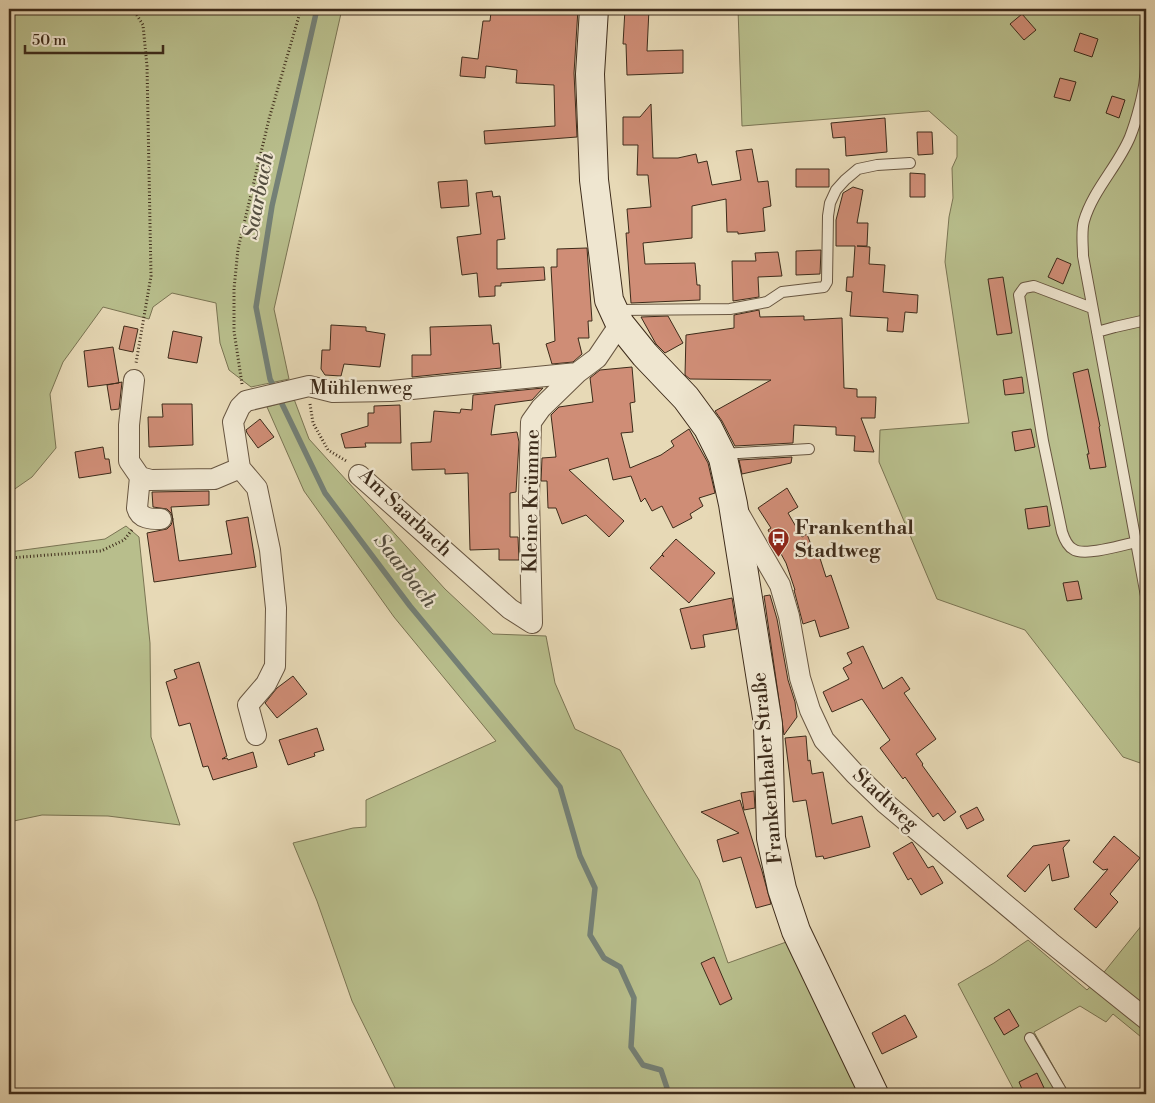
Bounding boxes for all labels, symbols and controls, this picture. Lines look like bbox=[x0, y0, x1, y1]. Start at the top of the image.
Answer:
scale bar bbox=[25, 22, 162, 54]
text: 50 m bbox=[32, 31, 66, 50]
water label: Saarbach bbox=[238, 150, 280, 241]
street label: Mühlenweg bbox=[309, 376, 413, 401]
street label: Kleine Krümme bbox=[518, 429, 546, 573]
street label: Am Saarbach bbox=[352, 463, 457, 563]
place label: Frankenthal Stadtweg bbox=[795, 516, 914, 564]
bus stop icon: Frankenthal Stadtweg bbox=[767, 527, 791, 558]
water label: Saarbach bbox=[368, 528, 442, 614]
street label: Frankenthaler Straße bbox=[747, 671, 789, 865]
street label: Stadtweg bbox=[847, 763, 924, 837]

